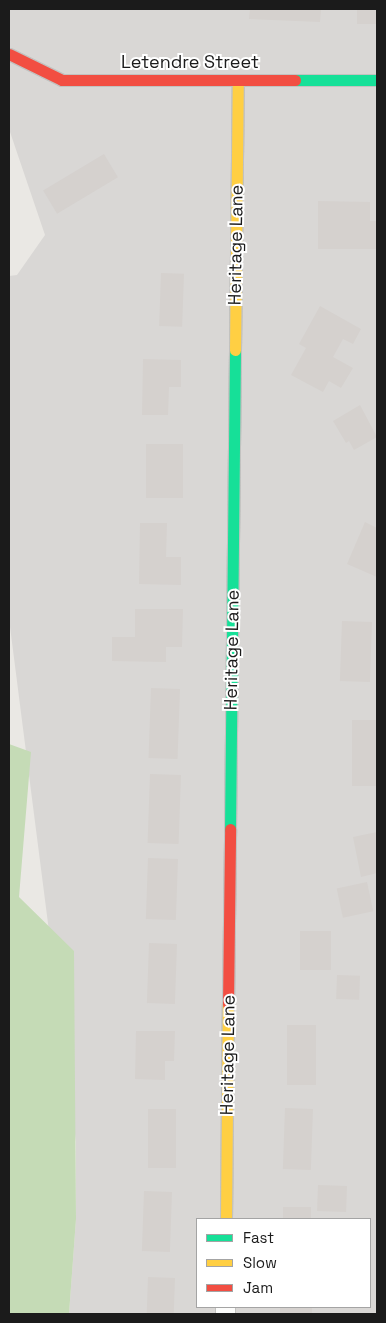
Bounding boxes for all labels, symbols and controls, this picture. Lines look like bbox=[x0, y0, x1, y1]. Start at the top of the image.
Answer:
street label: Letendre Street bbox=[121, 51, 259, 73]
street label: Heritage Lane bbox=[224, 184, 248, 306]
street label: Heritage Lane bbox=[220, 589, 244, 711]
street label: Heritage Lane bbox=[216, 994, 240, 1116]
legend bbox=[196, 1218, 371, 1308]
text: Fast bbox=[243, 1228, 274, 1247]
text: Slow bbox=[243, 1253, 277, 1272]
text: Jam bbox=[243, 1278, 273, 1297]

